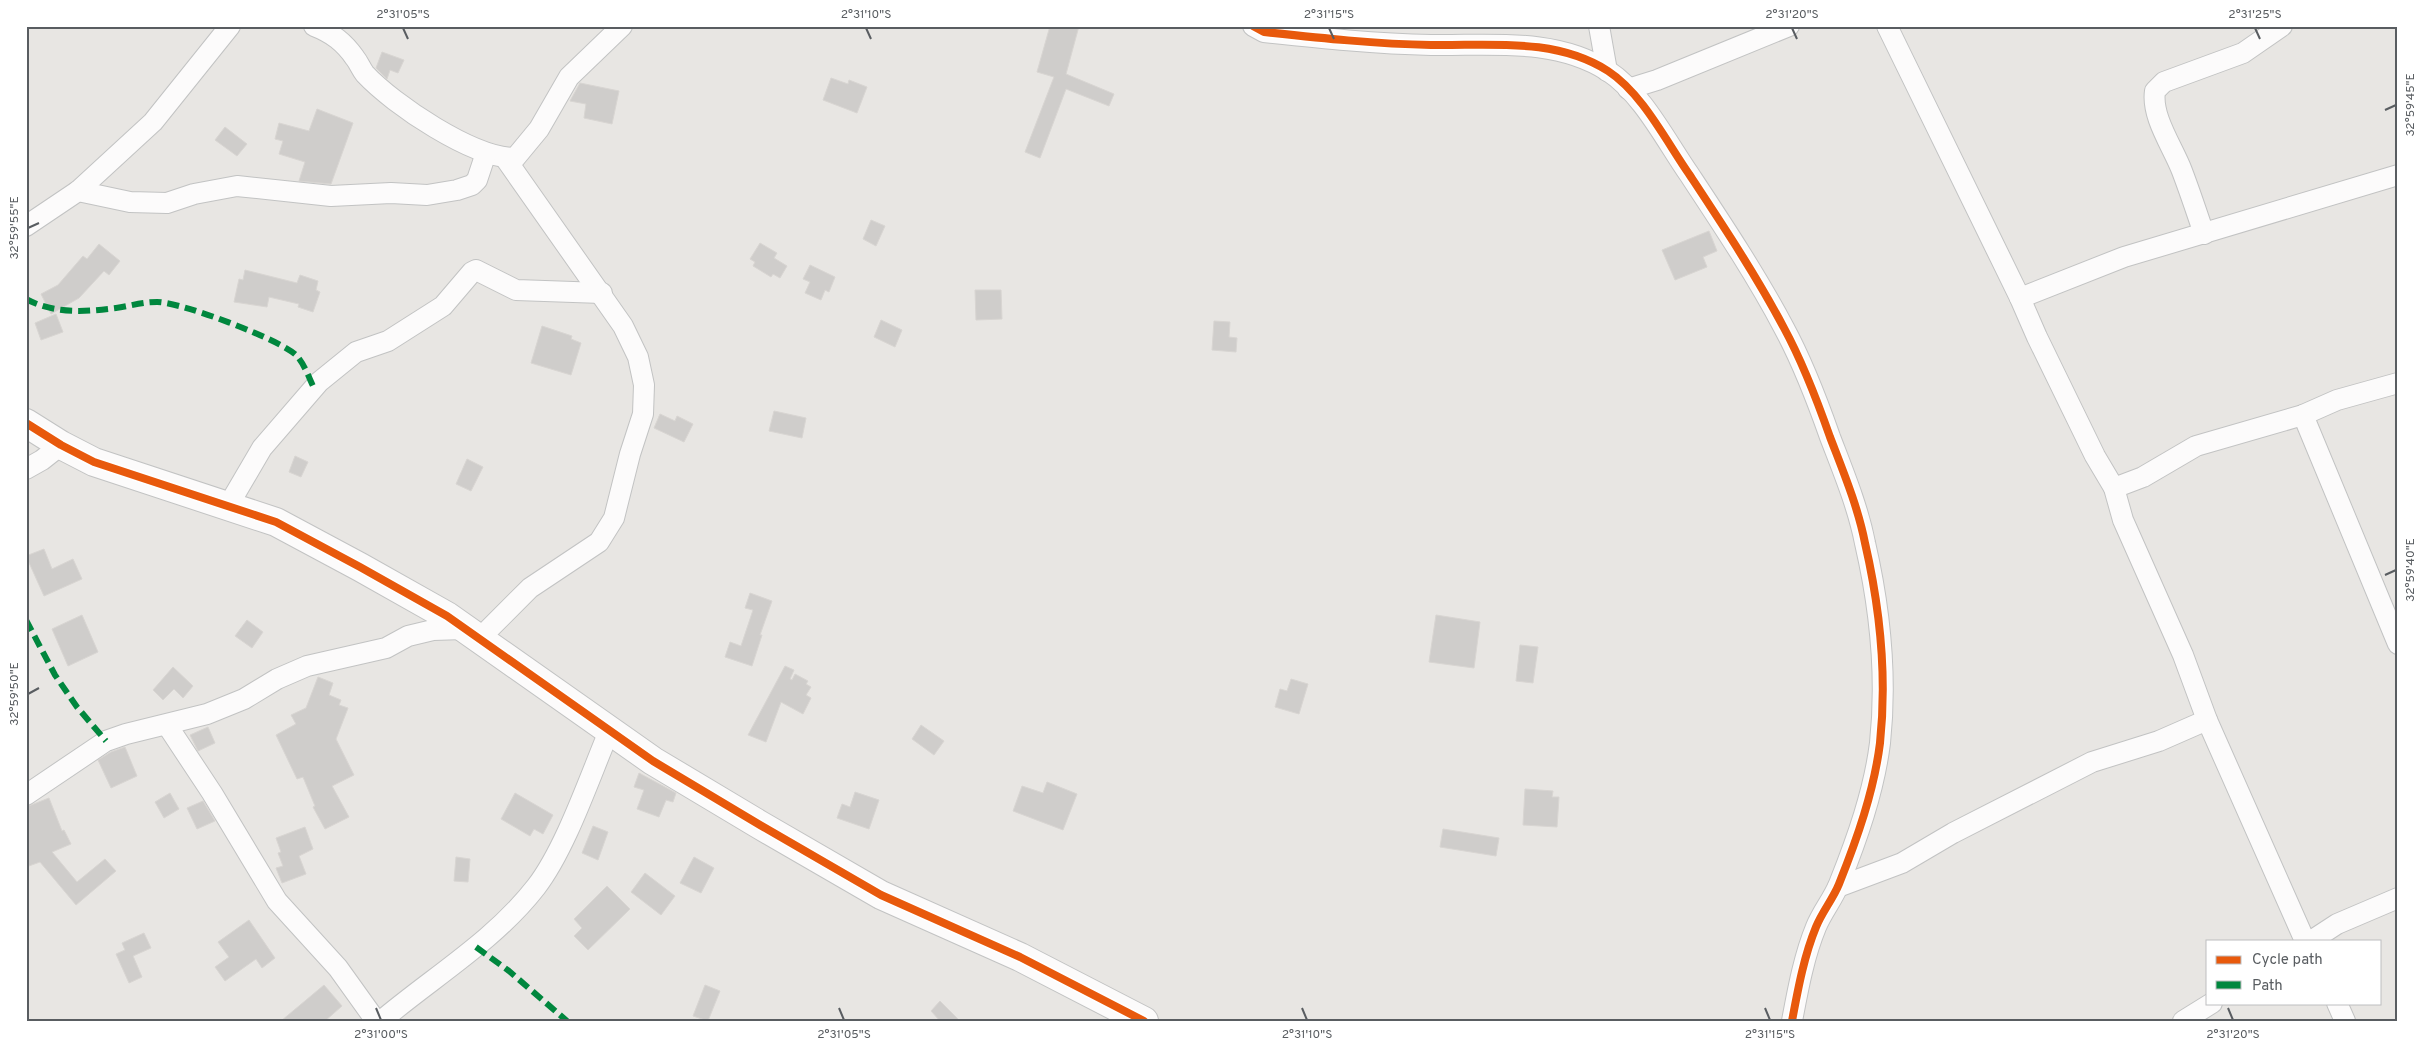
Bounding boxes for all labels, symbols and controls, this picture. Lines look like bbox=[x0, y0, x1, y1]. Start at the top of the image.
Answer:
text: 2°31'05"S bbox=[376, 7, 430, 23]
text: 2°31'10"S bbox=[841, 7, 891, 23]
text: 2°31'15"S bbox=[1304, 7, 1354, 23]
text: 2°31'20"S bbox=[1765, 7, 1819, 23]
text: 2°31'25"S bbox=[2228, 7, 2282, 23]
text: 32°59'45"E bbox=[2403, 73, 2419, 137]
text: 32°59'55"E bbox=[7, 196, 23, 260]
text: 32°59'40"E bbox=[2403, 538, 2419, 602]
text: 32°59'50"E bbox=[7, 662, 23, 726]
legend bbox=[2206, 940, 2382, 1004]
text: Cycle path bbox=[2252, 951, 2323, 970]
text: Path bbox=[2252, 977, 2283, 996]
text: 2°31'00"S bbox=[354, 1027, 408, 1043]
text: 2°31'05"S bbox=[817, 1027, 871, 1043]
text: 2°31'10"S bbox=[1282, 1027, 1332, 1043]
text: 2°31'15"S bbox=[1745, 1027, 1795, 1043]
text: 2°31'20"S bbox=[2206, 1027, 2260, 1043]

